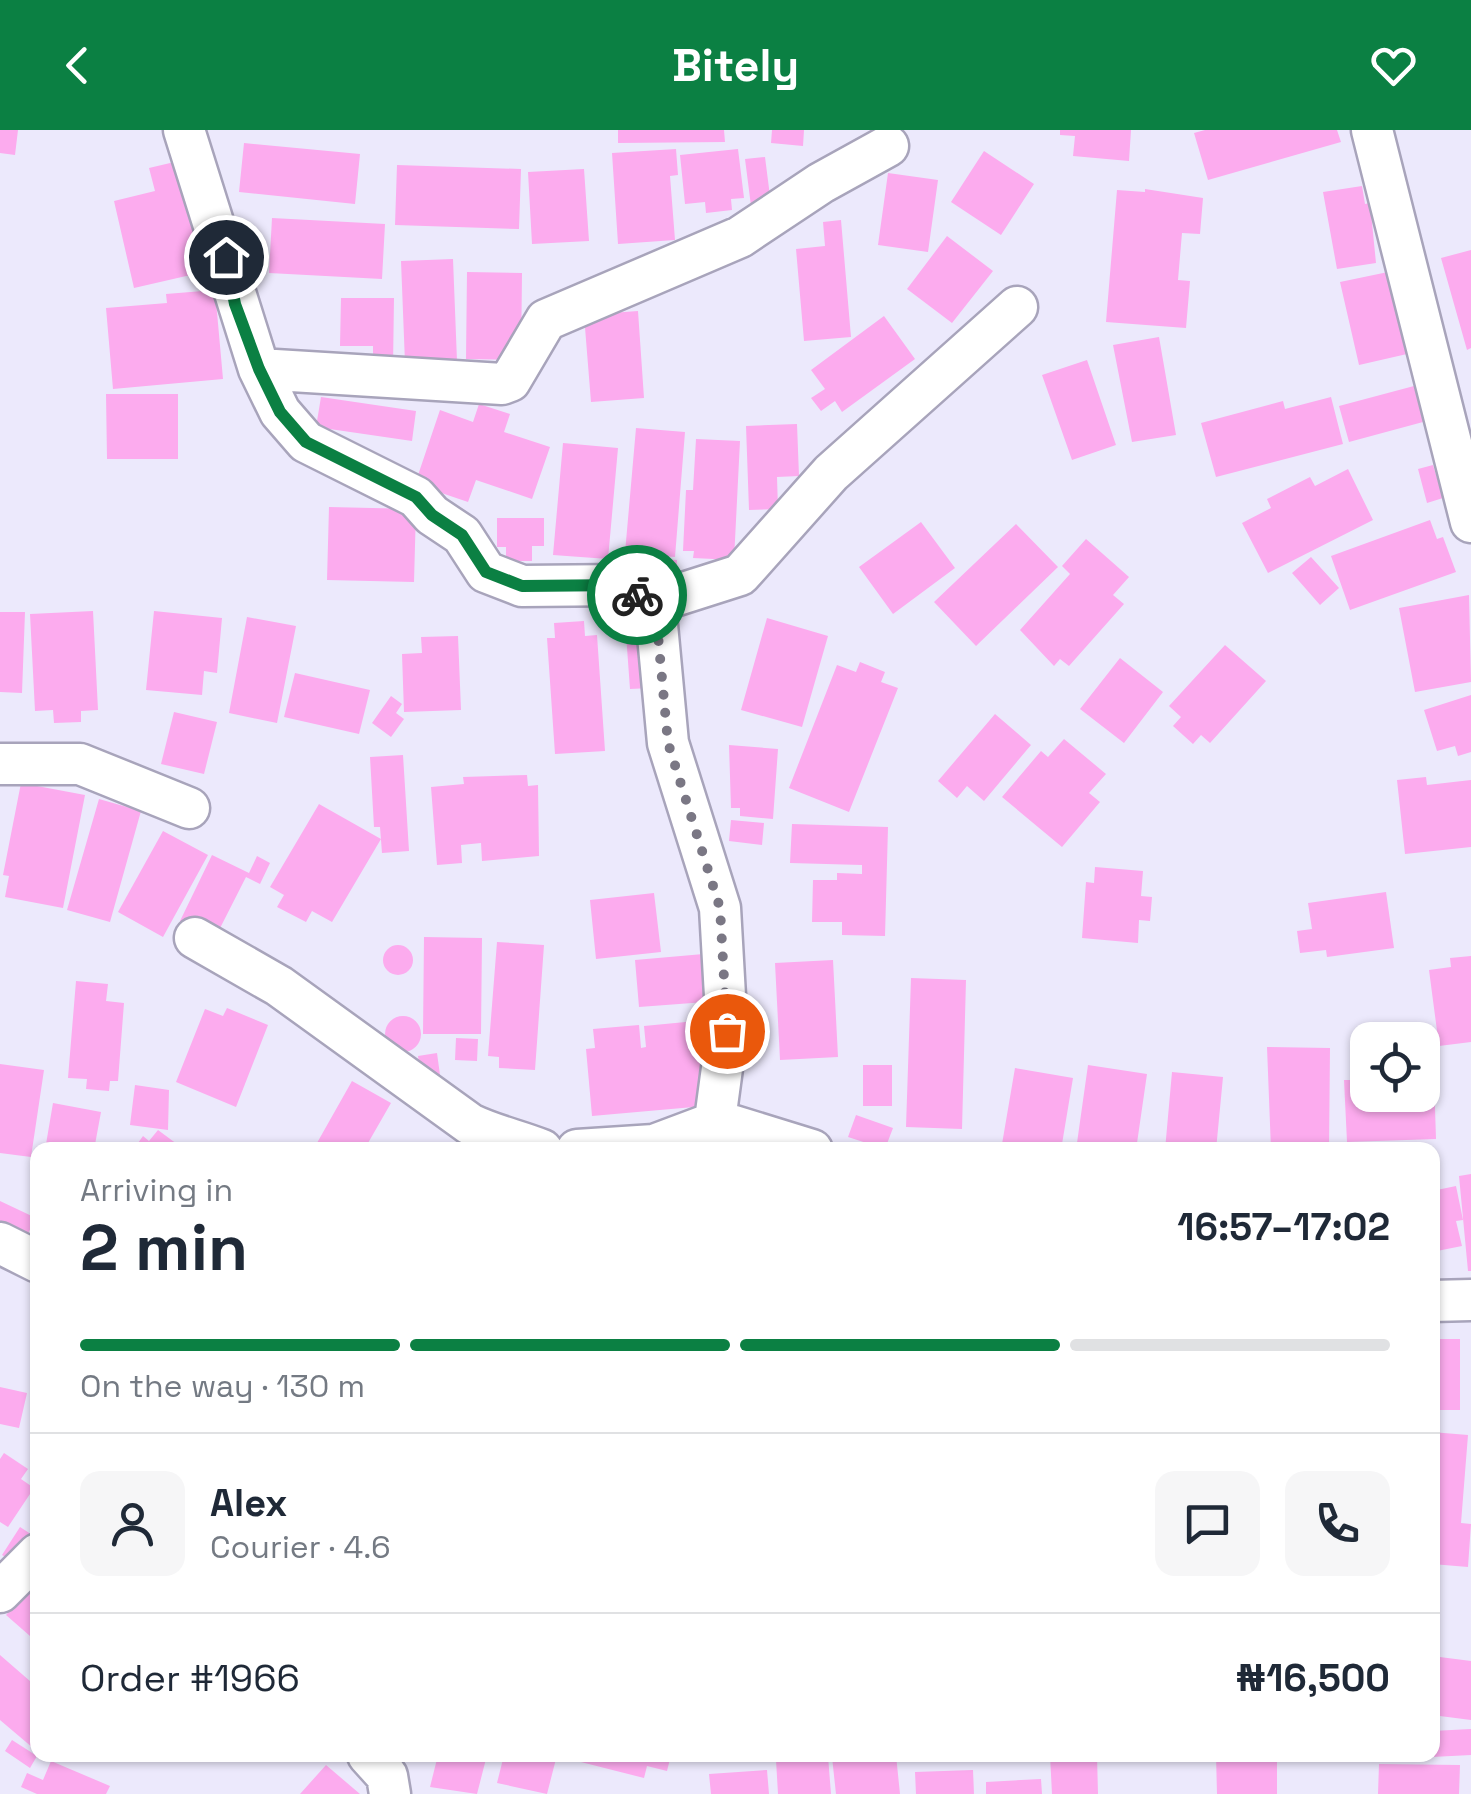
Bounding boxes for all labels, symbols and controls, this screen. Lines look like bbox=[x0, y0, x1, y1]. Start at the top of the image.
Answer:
text: Bitely bbox=[672, 37, 799, 94]
icon: back bbox=[50, 38, 105, 93]
icon: heart bbox=[1366, 38, 1421, 93]
pin bbox=[184, 215, 269, 300]
icon: home bbox=[199, 230, 254, 285]
courier bbox=[587, 545, 687, 645]
icon: bike bbox=[610, 568, 665, 623]
pin bbox=[685, 989, 770, 1074]
icon: bag bbox=[700, 1004, 755, 1059]
map controls bbox=[1350, 1022, 1440, 1112]
button: locate bbox=[1350, 1022, 1440, 1112]
text: Arriving in bbox=[80, 1170, 233, 1210]
text: 16:57–17:02 bbox=[1177, 1203, 1390, 1251]
text: 2 min bbox=[80, 1206, 248, 1289]
text: On the way · 130 m bbox=[80, 1366, 365, 1406]
button: person bbox=[80, 1471, 185, 1576]
button: chat bbox=[1155, 1471, 1260, 1576]
button: phone bbox=[1285, 1471, 1390, 1576]
text: Alex bbox=[210, 1479, 287, 1527]
text: Courier · 4.6 bbox=[210, 1527, 391, 1567]
text: Order #1966 bbox=[80, 1654, 300, 1702]
text: ₦16,500 bbox=[1236, 1654, 1390, 1702]

